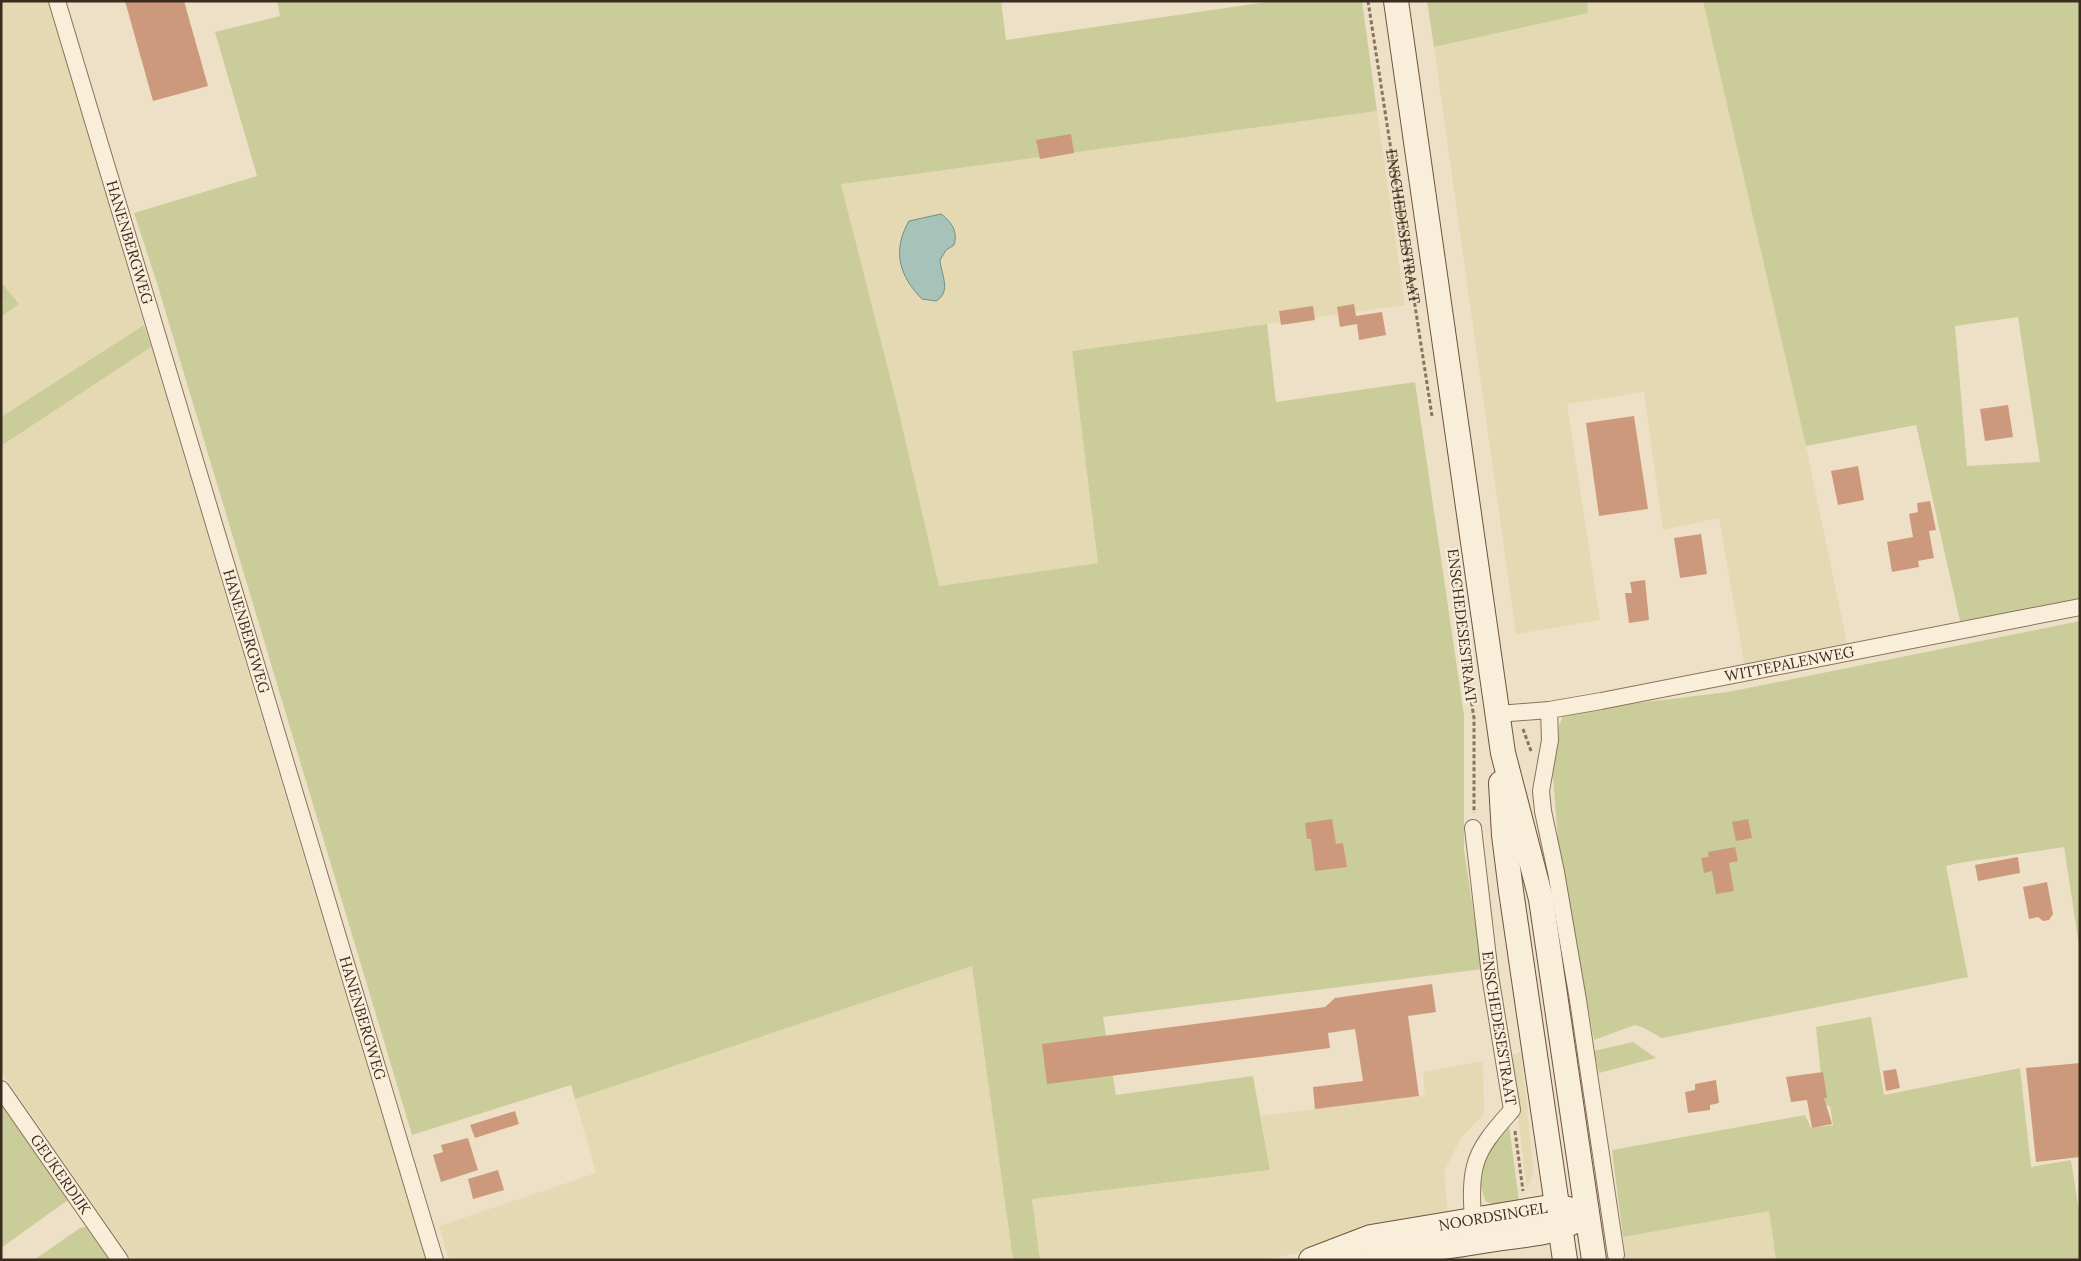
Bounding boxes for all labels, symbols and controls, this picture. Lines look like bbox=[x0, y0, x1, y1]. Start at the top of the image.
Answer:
street label: ENSCHEDESESTRAAT bbox=[1382, 148, 1425, 305]
street label: HANENBERGWEG bbox=[102, 178, 158, 307]
street label: ENSCHEDESESTRAAT bbox=[1444, 547, 1481, 705]
street label: HANENBERGWEG bbox=[219, 567, 274, 696]
street label: WITTEPALENWEG bbox=[1723, 641, 1856, 686]
street label: ENSCHEDESESTRAAT bbox=[1478, 950, 1521, 1107]
street label: HANENBERGWEG bbox=[335, 954, 391, 1083]
street label: GEUKERDIJK bbox=[26, 1130, 96, 1218]
street label: NOORDSINGEL bbox=[1437, 1198, 1549, 1235]

